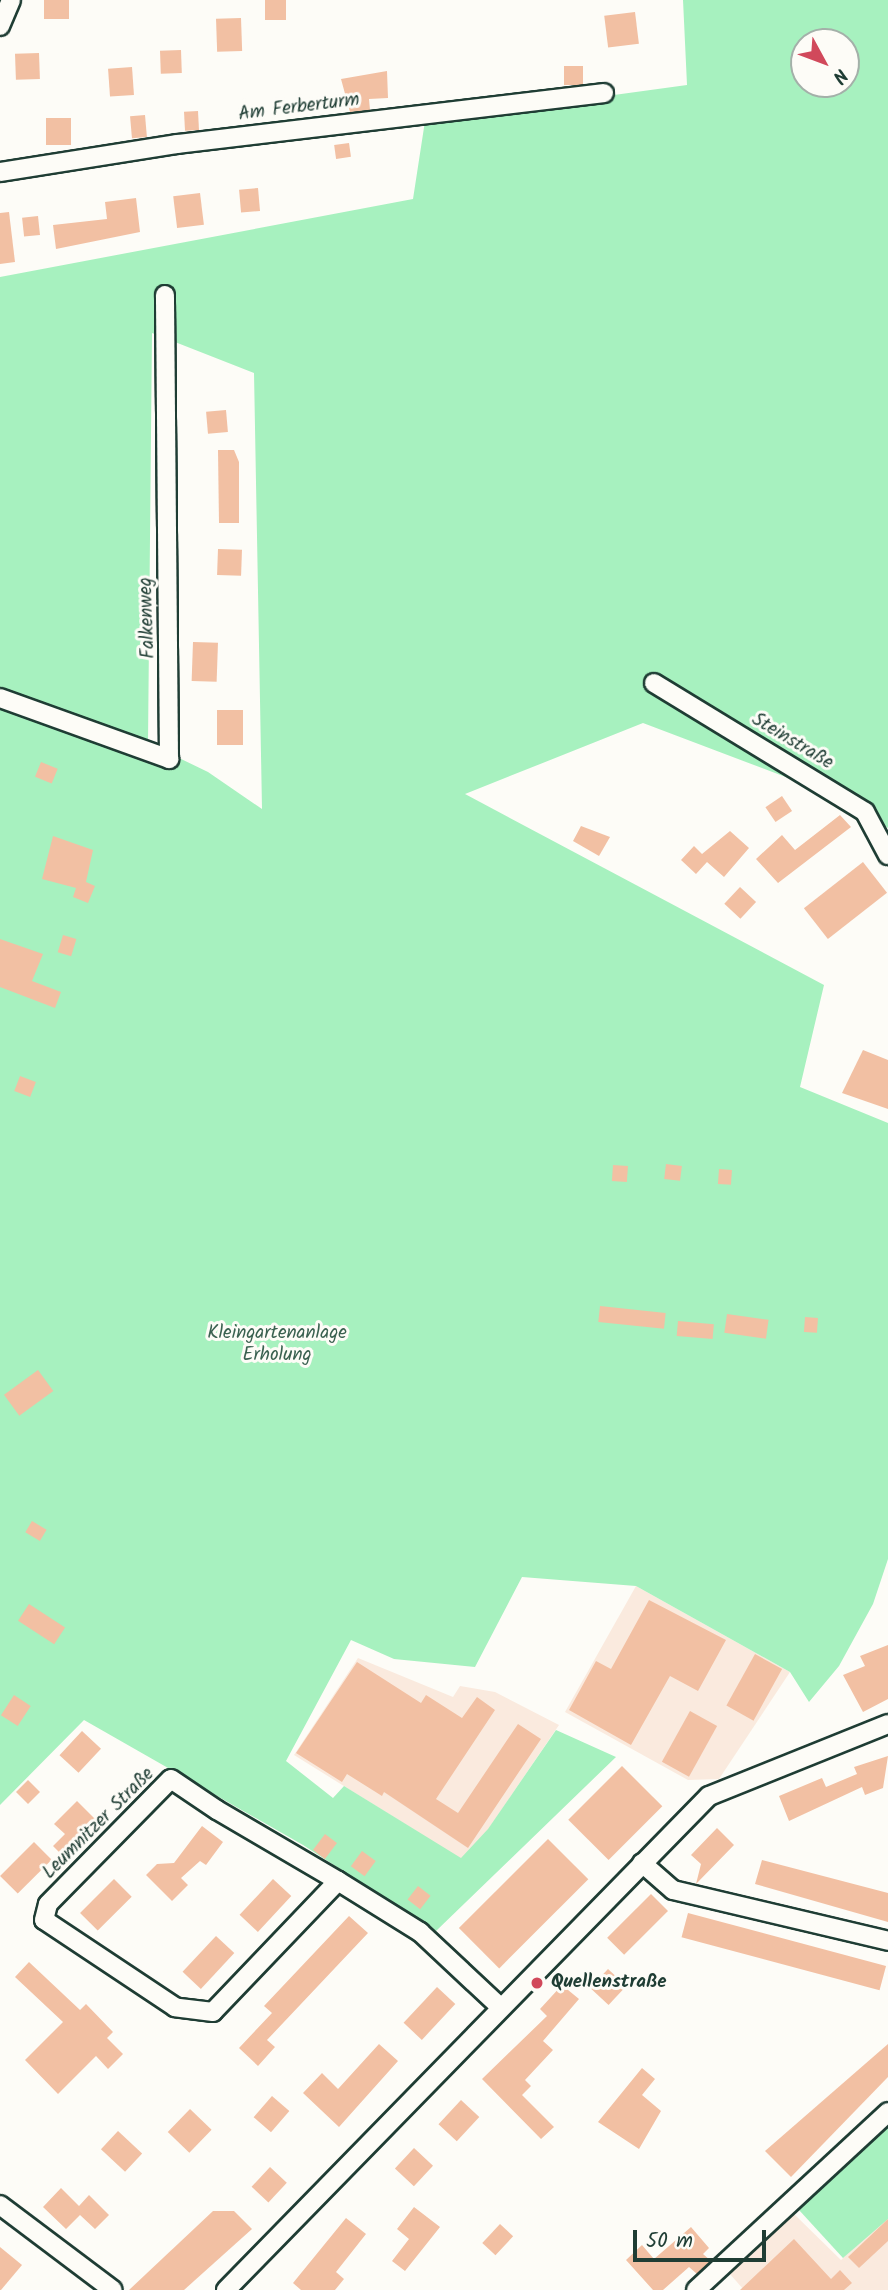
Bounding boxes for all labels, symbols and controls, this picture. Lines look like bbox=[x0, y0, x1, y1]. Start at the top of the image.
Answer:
north arrow bbox=[790, 28, 860, 98]
text: N bbox=[824, 61, 855, 90]
street label: Am Ferberturm bbox=[237, 89, 361, 127]
street label: Falkenweg bbox=[135, 577, 161, 659]
street label: Steinstraße bbox=[747, 709, 837, 775]
park label: Kleingartenanlage Erholung bbox=[207, 1323, 347, 1367]
street label: Leumnitzer Straße bbox=[39, 1764, 159, 1884]
place label: Quellenstraße bbox=[551, 1972, 667, 1994]
marker: Quellenstraße bbox=[529, 1975, 545, 1991]
scale bar bbox=[636, 2216, 769, 2260]
text: 50 m bbox=[646, 2225, 693, 2258]

